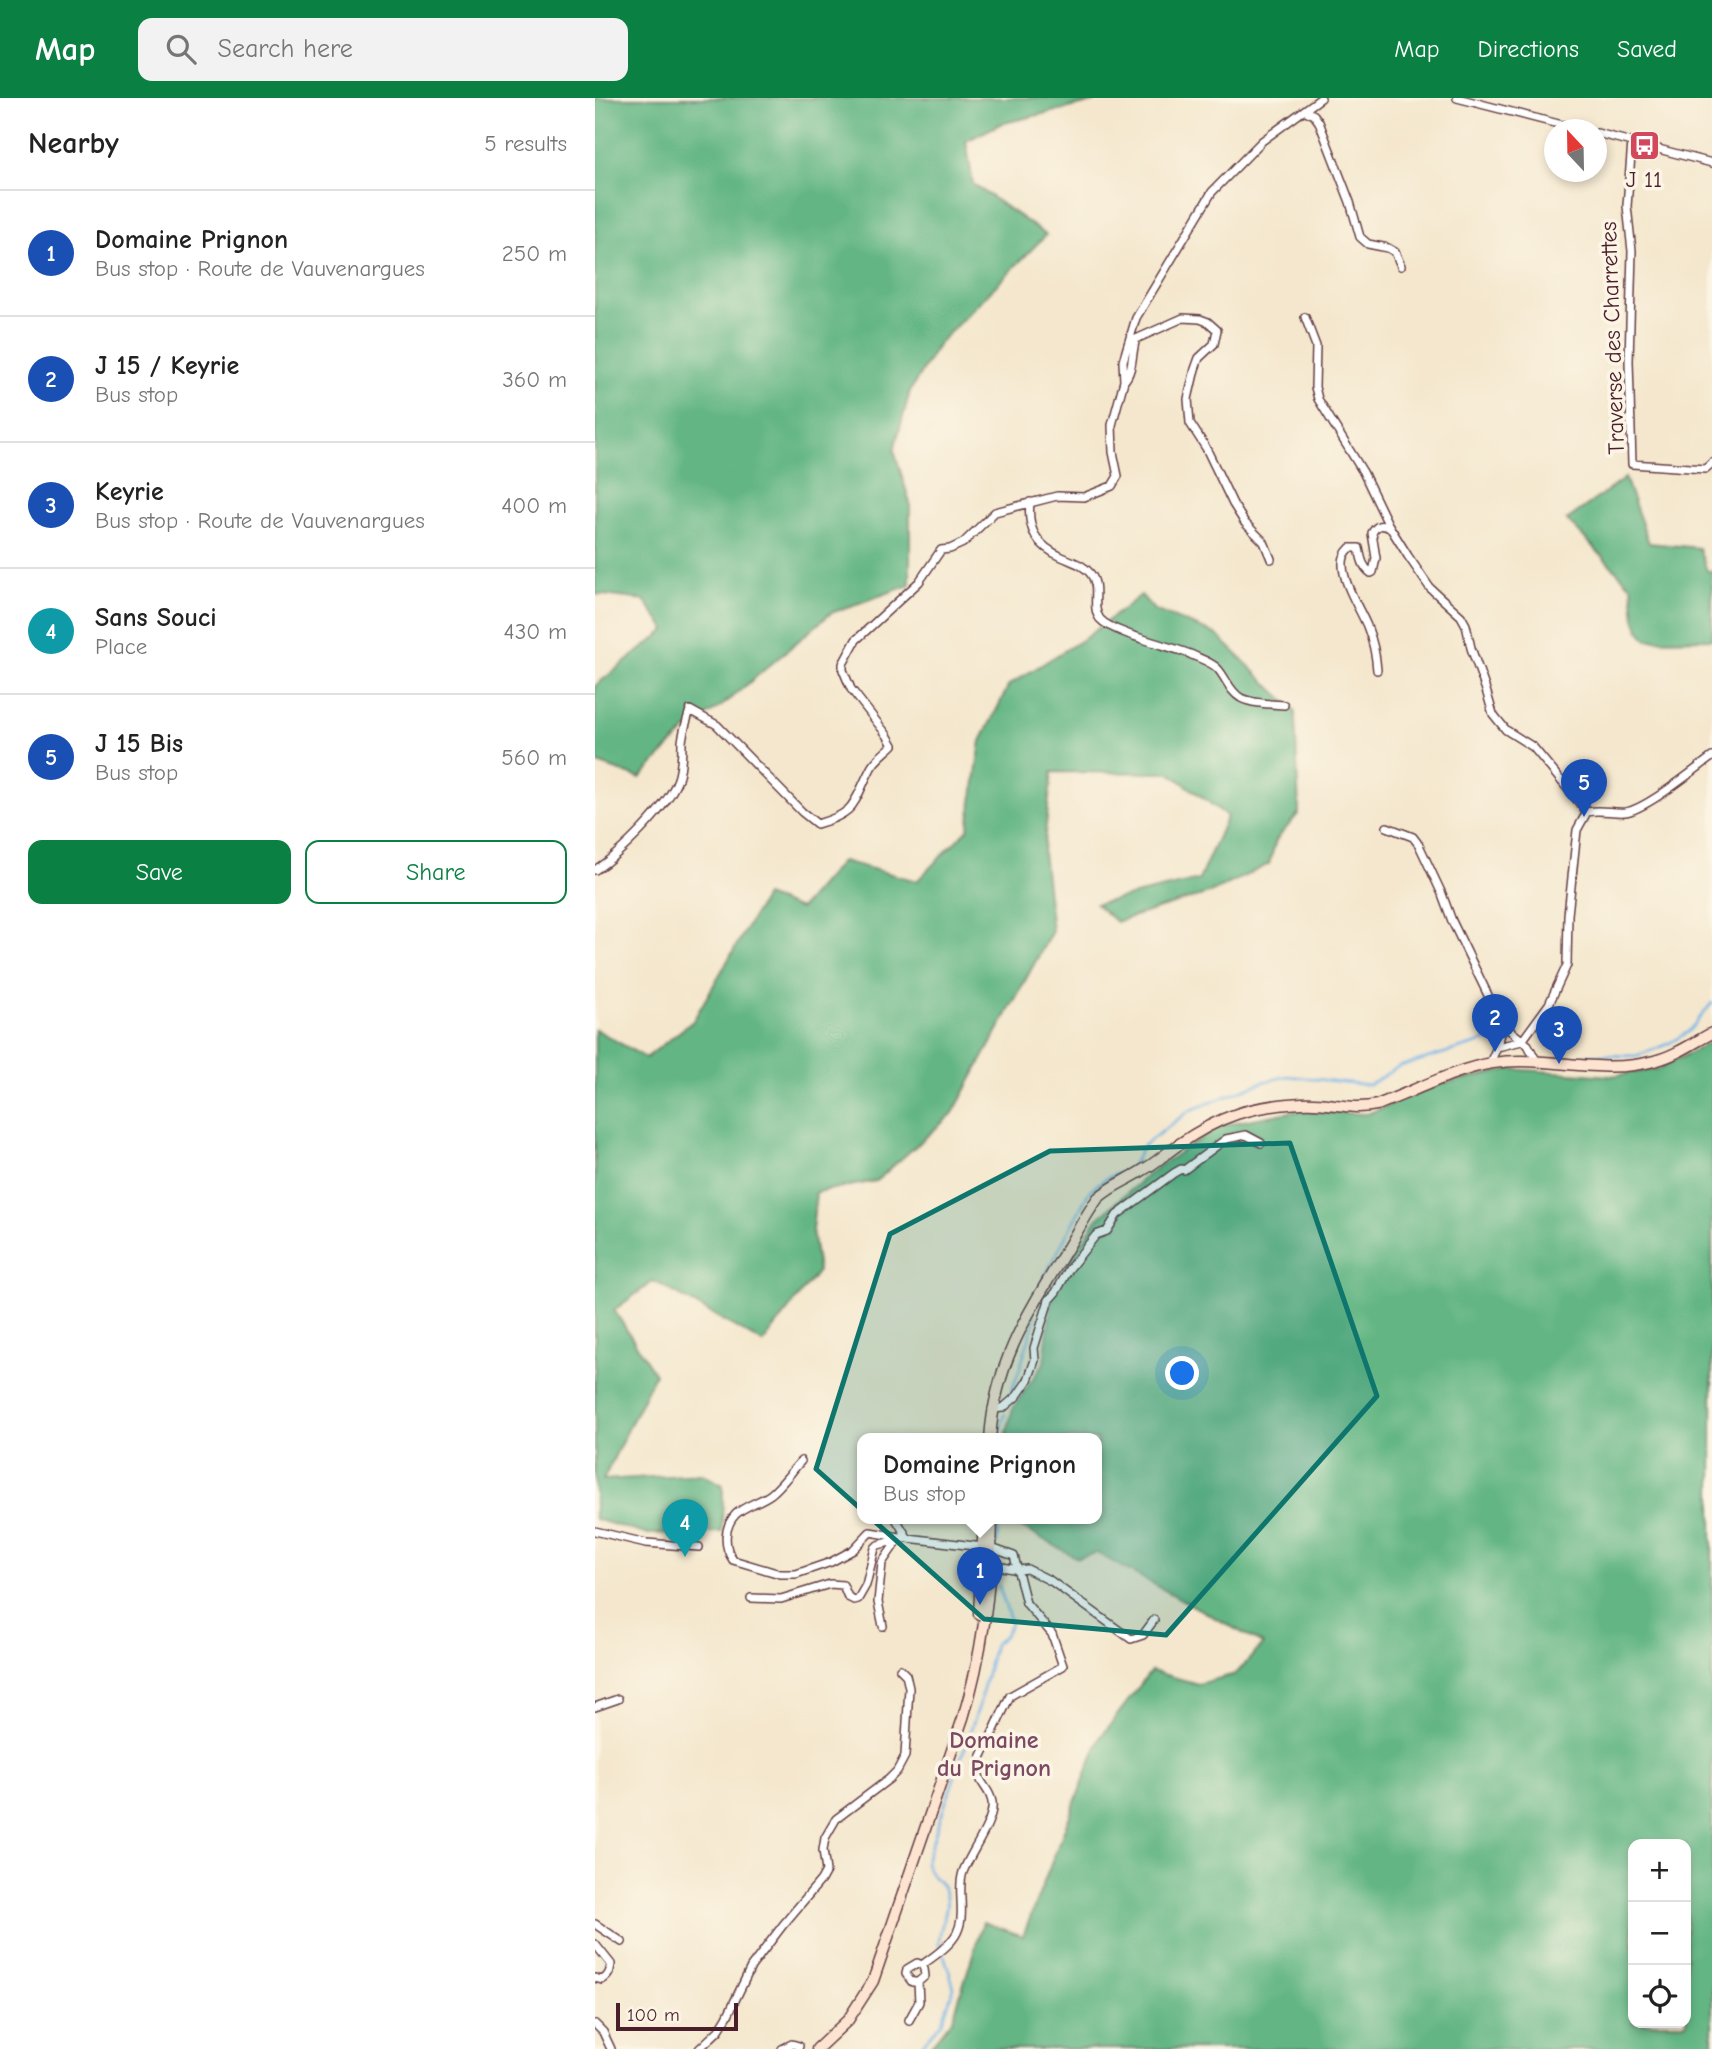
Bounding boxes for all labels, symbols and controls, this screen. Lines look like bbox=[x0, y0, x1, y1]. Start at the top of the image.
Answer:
search box bbox=[138, 18, 628, 81]
text: Map bbox=[35, 30, 96, 68]
icon: search bbox=[162, 30, 200, 68]
text: Search here bbox=[218, 34, 353, 64]
text: Map bbox=[1394, 35, 1440, 63]
text: Directions bbox=[1478, 35, 1579, 63]
text: Saved bbox=[1617, 35, 1677, 63]
north arrow bbox=[1544, 119, 1607, 182]
text: Nearby bbox=[28, 126, 119, 161]
bus stop icon: J 11 bbox=[1627, 128, 1661, 162]
text: 5 results bbox=[484, 130, 567, 157]
place label: J 11 bbox=[1626, 166, 1662, 193]
street label: Traverse des Charrettes bbox=[1595, 221, 1630, 455]
text: Domaine Prignon bbox=[95, 225, 288, 255]
text: 1 bbox=[46, 240, 56, 267]
text: 250 m bbox=[502, 240, 567, 267]
text: Bus stop · Route de Vauvenargues bbox=[95, 255, 425, 282]
text: J 15 / Keyrie bbox=[95, 351, 239, 381]
text: 2 bbox=[45, 366, 57, 393]
text: 360 m bbox=[502, 366, 567, 393]
text: Bus stop bbox=[95, 381, 178, 408]
text: Keyrie bbox=[95, 477, 164, 507]
text: 3 bbox=[45, 492, 57, 519]
text: 400 m bbox=[501, 492, 567, 519]
text: Bus stop · Route de Vauvenargues bbox=[95, 507, 425, 534]
text: Sans Souci bbox=[95, 603, 216, 633]
text: 4 bbox=[46, 618, 56, 645]
text: 430 m bbox=[504, 618, 567, 645]
text: Place bbox=[95, 633, 147, 660]
text: J 15 Bis bbox=[95, 729, 183, 759]
text: 5 bbox=[45, 744, 57, 771]
text: 560 m bbox=[501, 744, 567, 771]
text: Bus stop bbox=[95, 759, 178, 786]
pin: 5 bbox=[1561, 759, 1607, 817]
button: Save bbox=[28, 840, 291, 904]
button: Share bbox=[305, 840, 567, 904]
pin: 2 bbox=[1472, 994, 1518, 1052]
pin: 3 bbox=[1536, 1006, 1582, 1064]
your location bbox=[1165, 1356, 1199, 1390]
popup bbox=[857, 1433, 1102, 1524]
text: Domaine Prignon bbox=[883, 1450, 1076, 1480]
text: Bus stop bbox=[883, 1480, 966, 1507]
pin: 4 bbox=[662, 1499, 708, 1557]
pin: 1 bbox=[957, 1547, 1003, 1605]
district label: Domaine du Prignon bbox=[937, 1726, 1051, 1782]
map controls bbox=[1628, 1839, 1691, 2028]
button: + bbox=[1628, 1839, 1691, 1902]
button: − bbox=[1628, 1902, 1691, 1965]
button: locate bbox=[1628, 1965, 1691, 2028]
scale bar bbox=[616, 2000, 739, 2032]
text: 100 m bbox=[627, 2004, 680, 2026]

